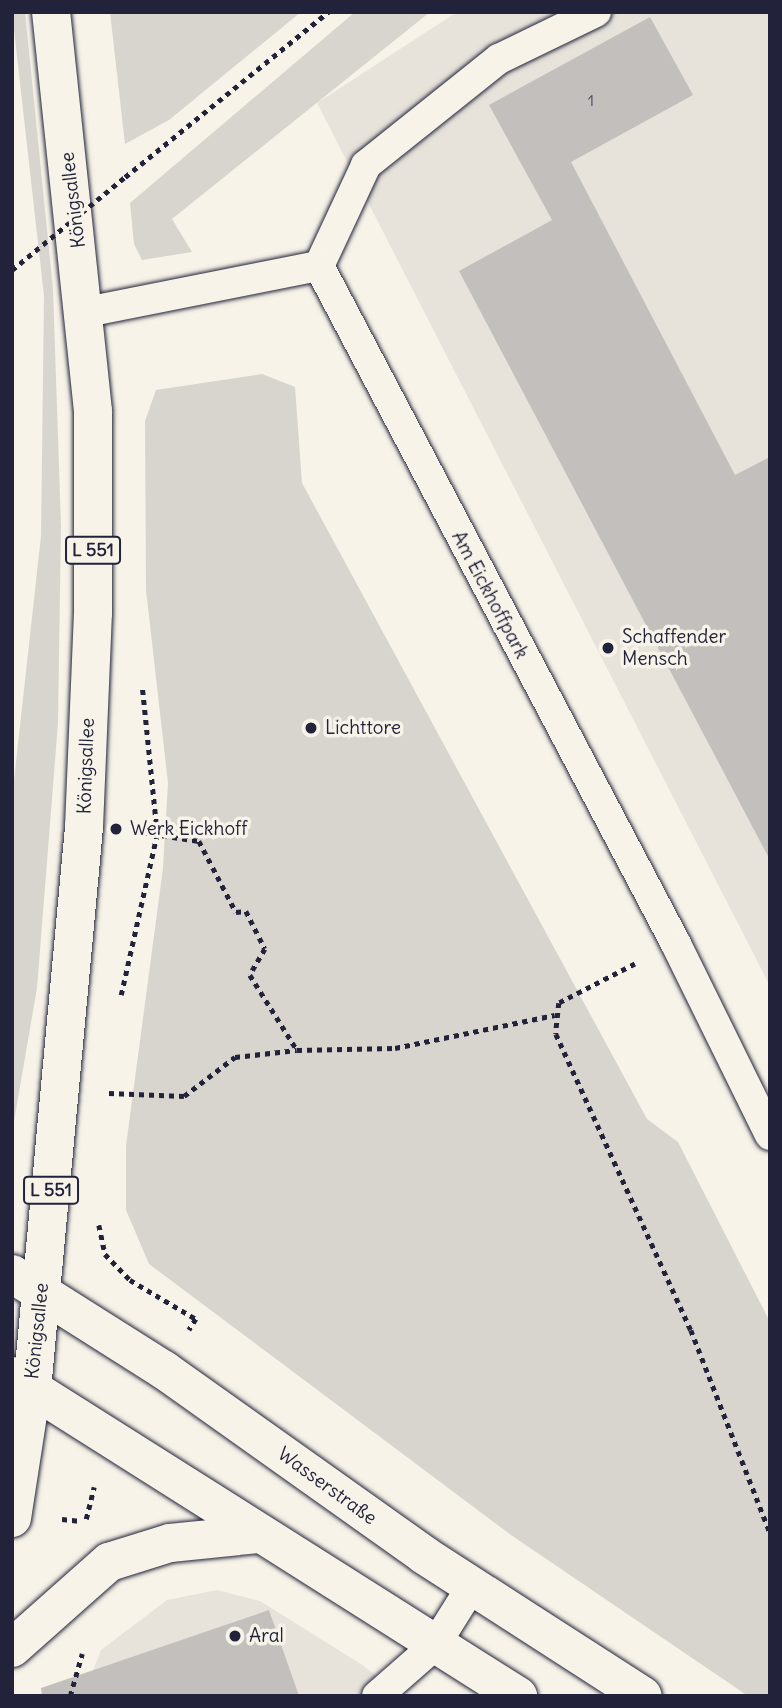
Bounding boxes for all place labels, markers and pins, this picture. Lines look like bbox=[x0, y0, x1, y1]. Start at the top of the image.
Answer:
place label: Schaffender Mensch bbox=[622, 626, 726, 670]
marker: Schaffender Mensch bbox=[600, 640, 616, 656]
place label: Lichttore bbox=[325, 717, 401, 739]
marker: Lichttore bbox=[303, 720, 319, 736]
place label: Werk Eickhoff bbox=[130, 818, 248, 840]
marker: Werk Eickhoff bbox=[108, 821, 124, 837]
place label: Aral bbox=[249, 1625, 284, 1647]
marker: Aral bbox=[227, 1628, 243, 1644]

